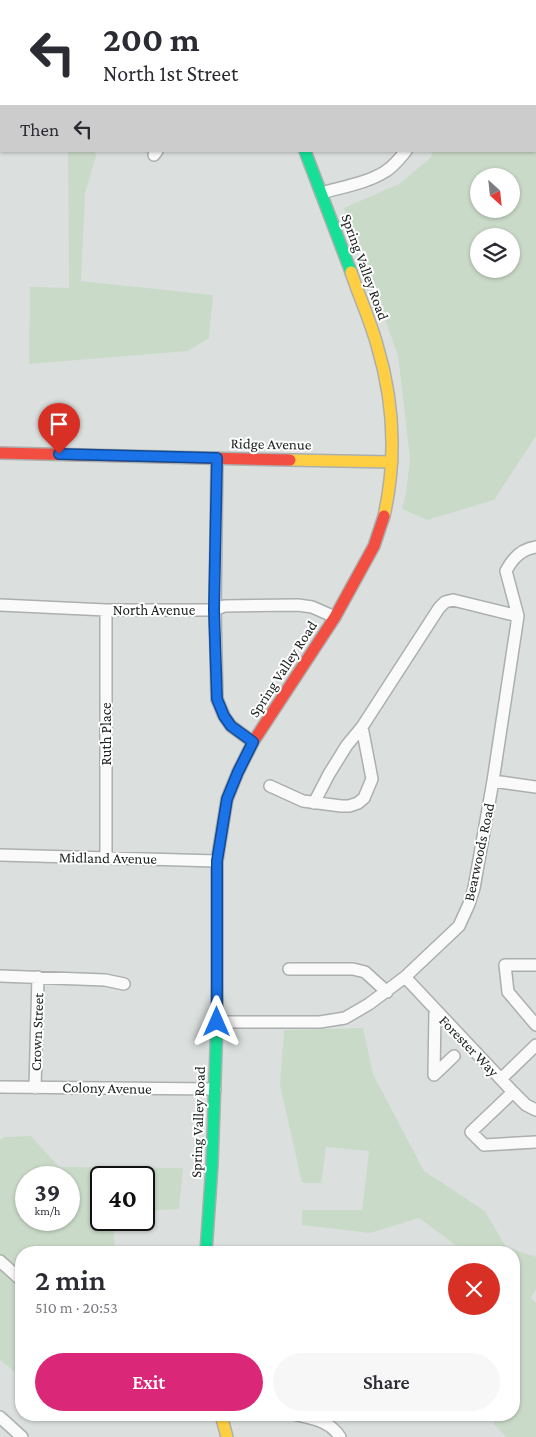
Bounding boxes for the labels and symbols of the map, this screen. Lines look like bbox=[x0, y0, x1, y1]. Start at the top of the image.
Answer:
north arrow bbox=[470, 168, 520, 218]
street label: Spring Valley Road bbox=[337, 212, 392, 323]
pin bbox=[38, 403, 80, 454]
street label: Ridge Avenue bbox=[230, 435, 312, 454]
street label: North Avenue bbox=[113, 602, 196, 618]
street label: Spring Valley Road bbox=[246, 618, 321, 721]
street label: Ruth Place bbox=[98, 702, 114, 766]
street label: Bearwoods Road bbox=[461, 801, 497, 903]
street label: Midland Avenue bbox=[59, 849, 158, 867]
street label: Crown Street bbox=[28, 992, 46, 1071]
position arrow bbox=[190, 995, 242, 1047]
street label: Forester Way bbox=[435, 1012, 502, 1081]
street label: Spring Valley Road bbox=[188, 1066, 209, 1178]
street label: Colony Avenue bbox=[62, 1079, 152, 1098]
speed limit sign: 40 bbox=[90, 1166, 155, 1231]

